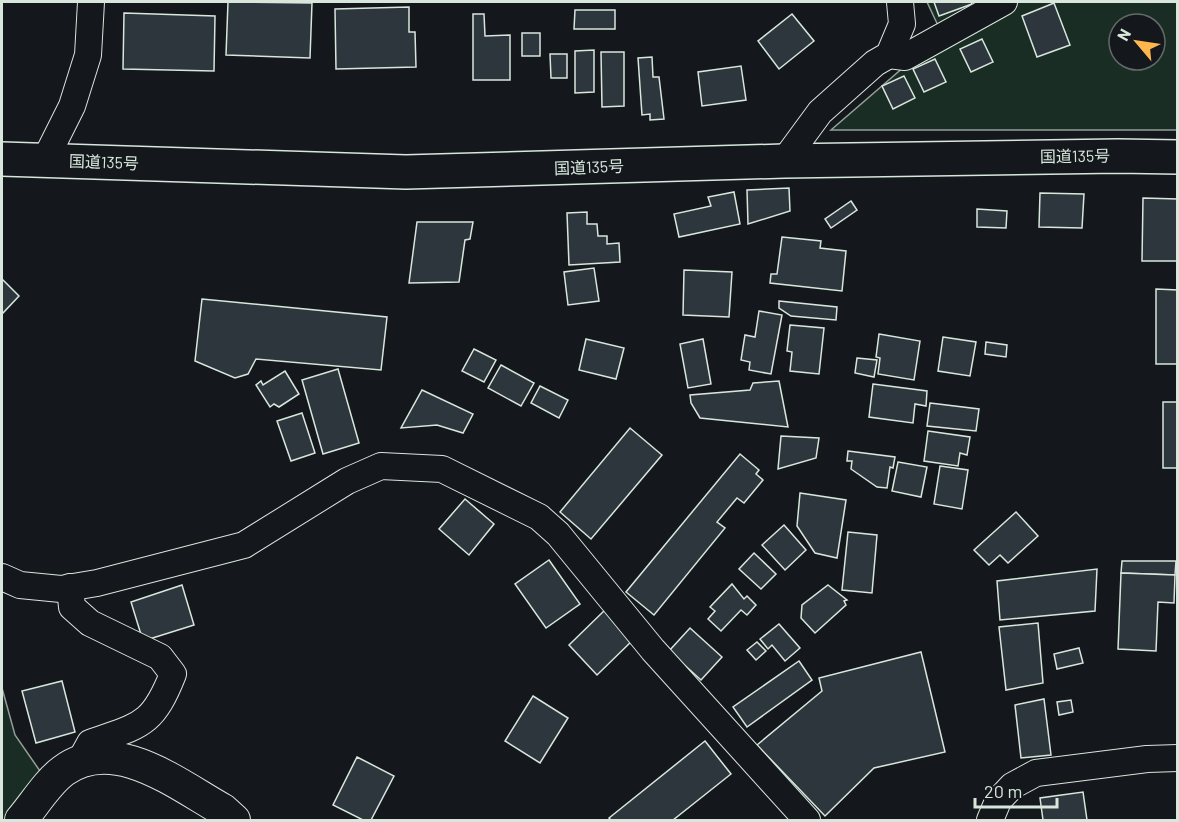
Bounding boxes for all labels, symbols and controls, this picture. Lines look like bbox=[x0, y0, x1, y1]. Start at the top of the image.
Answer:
north arrow bbox=[1107, 12, 1167, 72]
text: N bbox=[1113, 25, 1134, 44]
street label: 国道135号 bbox=[1040, 145, 1110, 166]
street label: 国道135号 bbox=[69, 151, 139, 172]
street label: 国道135号 bbox=[554, 156, 624, 177]
scale bar bbox=[975, 771, 1058, 809]
text: 20 m bbox=[984, 780, 1022, 802]

